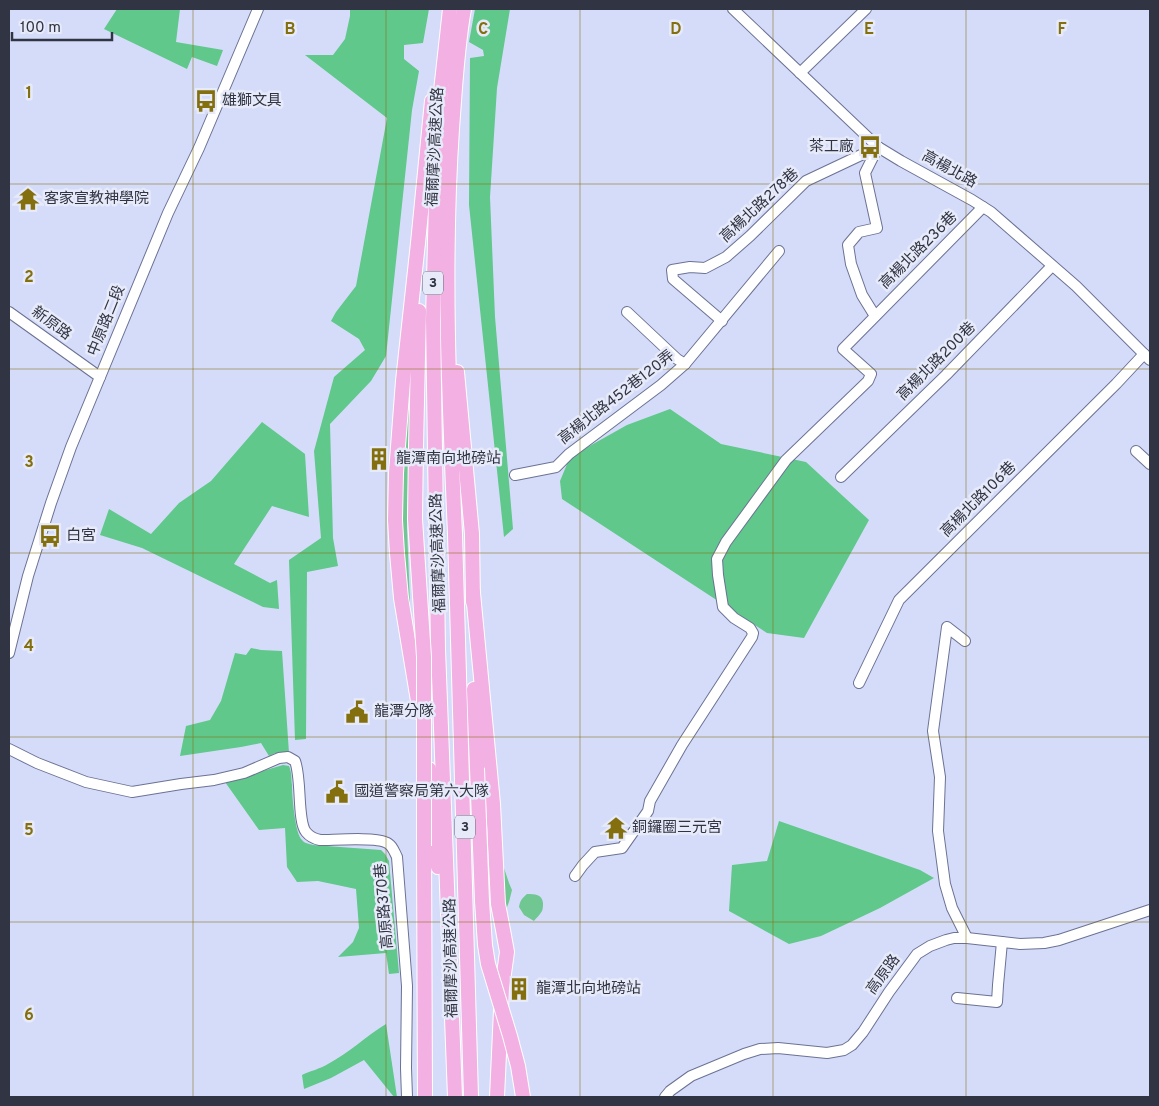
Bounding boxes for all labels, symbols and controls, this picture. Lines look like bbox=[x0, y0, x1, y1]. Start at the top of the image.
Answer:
scale bar bbox=[12, 10, 112, 42]
text: 100 m bbox=[20, 19, 61, 38]
text: B bbox=[284, 20, 296, 40]
text: C bbox=[478, 20, 488, 40]
text: D bbox=[670, 20, 682, 40]
text: E bbox=[864, 20, 874, 40]
text: F bbox=[1057, 20, 1067, 40]
text: 1 bbox=[26, 84, 32, 104]
street label: 福爾摩沙高速公路 bbox=[422, 87, 449, 207]
bus stop icon: 雄獅文具 bbox=[193, 88, 219, 114]
place label: 雄獅文具 bbox=[222, 92, 282, 111]
bus stop icon: 茶工廠 bbox=[857, 134, 883, 160]
place label: 茶工廠 bbox=[809, 138, 854, 157]
street label: 高楊北路 bbox=[918, 146, 980, 193]
street label: 高楊北路278巷 bbox=[716, 164, 803, 247]
temple icon: 客家宣教神學院 bbox=[15, 186, 41, 212]
place label: 客家宣教神學院 bbox=[44, 190, 149, 209]
street label: 高楊北路236巷 bbox=[875, 207, 962, 294]
text: 2 bbox=[24, 268, 34, 288]
road number: 3 bbox=[423, 272, 443, 294]
street label: 中原路二段 bbox=[84, 283, 130, 359]
street label: 新原路 bbox=[27, 303, 75, 345]
street label: 高楊北路200巷 bbox=[893, 318, 980, 405]
street label: 高楊北路452巷120弄 bbox=[555, 346, 679, 449]
building icon: 龍潭南向地磅站 bbox=[366, 446, 392, 472]
place label: 龍潭南向地磅站 bbox=[396, 449, 501, 469]
text: 3 bbox=[24, 453, 34, 473]
street label: 高楊北路106巷 bbox=[937, 458, 1021, 542]
street label: 福爾摩沙高速公路 bbox=[426, 493, 451, 613]
bus stop icon: 白宮 bbox=[37, 523, 63, 549]
place label: 白宮 bbox=[66, 527, 96, 546]
text: 4 bbox=[24, 637, 34, 657]
public building icon: 龍潭分隊 bbox=[344, 699, 370, 725]
place label: 龍潭分隊 bbox=[374, 702, 434, 722]
public building icon: 國道警察局第六大隊 bbox=[324, 779, 350, 805]
place label: 國道警察局第六大隊 bbox=[354, 783, 489, 802]
temple icon: 銅鑼圈三元宮 bbox=[603, 815, 629, 841]
road number: 3 bbox=[455, 816, 475, 839]
place label: 銅鑼圈三元宮 bbox=[632, 819, 722, 838]
text: 5 bbox=[24, 821, 34, 841]
street label: 高原路370巷 bbox=[372, 862, 398, 950]
street label: 福爾摩沙高速公路 bbox=[440, 898, 463, 1018]
street label: 高原路 bbox=[863, 951, 905, 999]
building icon: 龍潭北向地磅站 bbox=[506, 976, 532, 1002]
place label: 龍潭北向地磅站 bbox=[536, 979, 641, 999]
text: 6 bbox=[24, 1006, 34, 1026]

